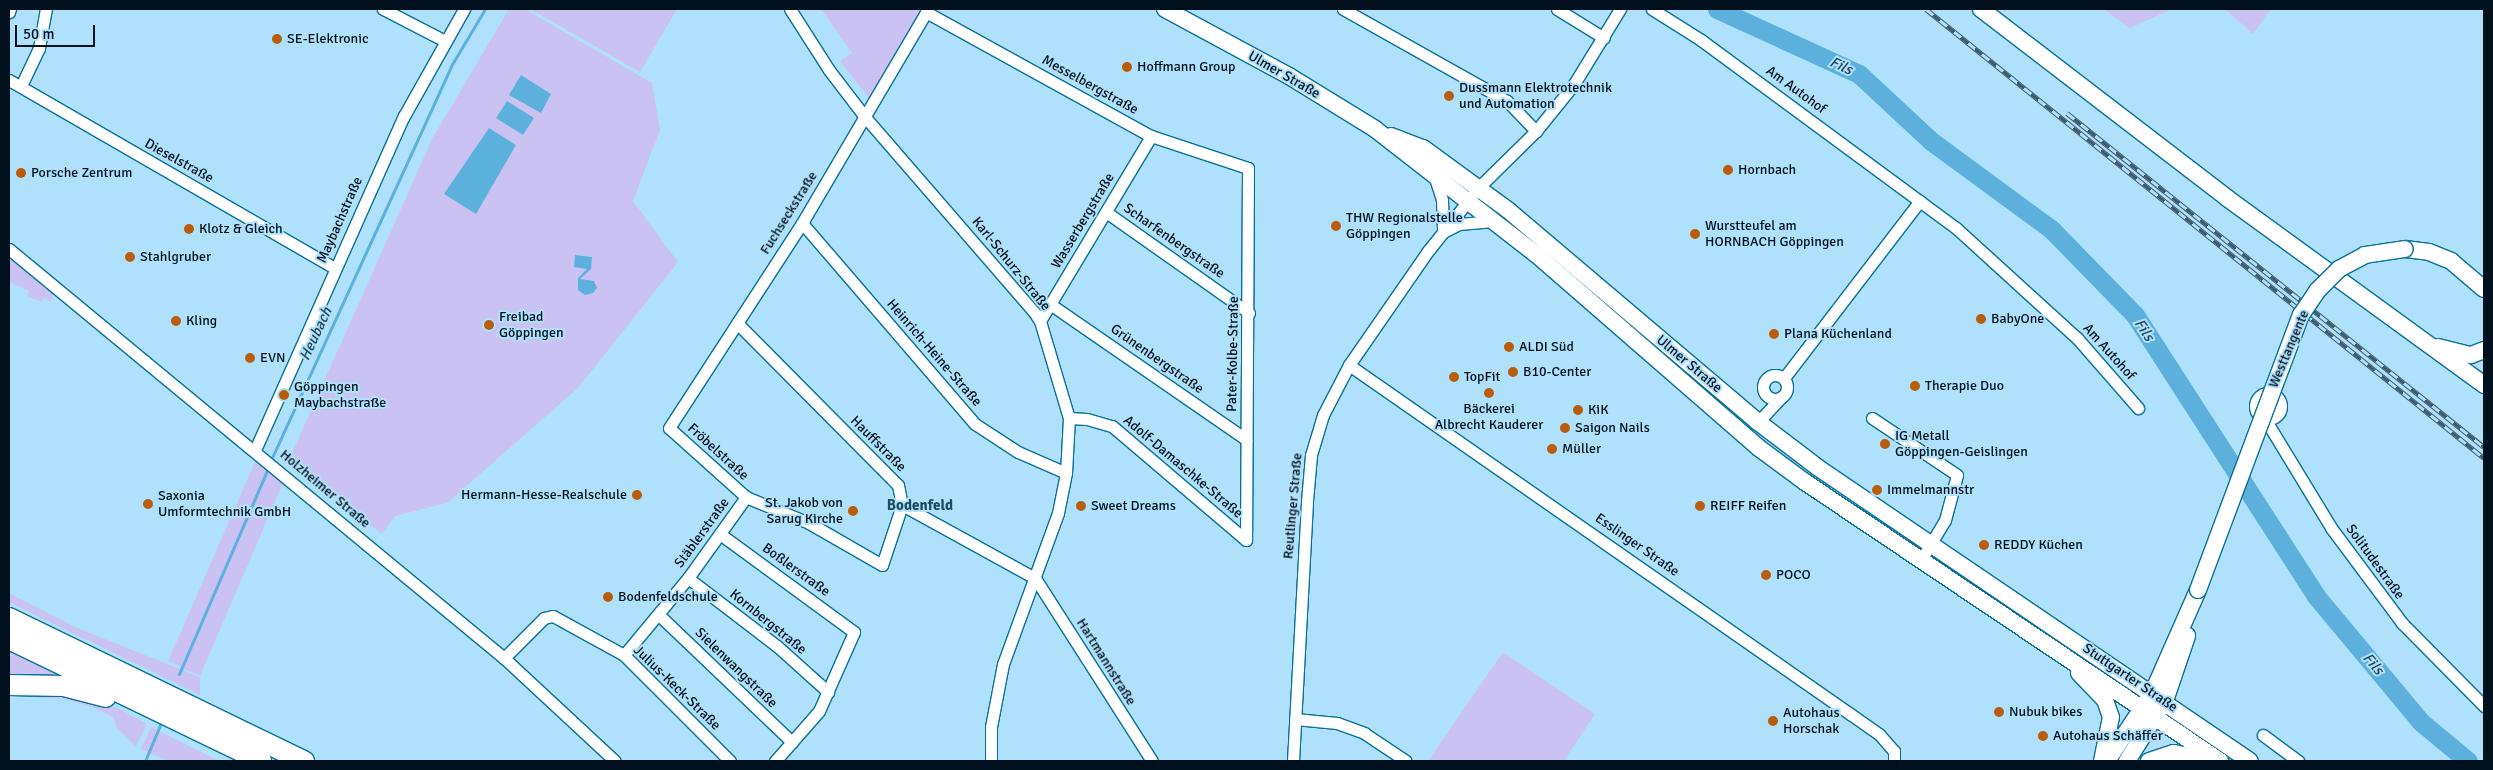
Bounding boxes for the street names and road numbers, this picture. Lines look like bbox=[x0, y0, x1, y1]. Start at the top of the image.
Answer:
street label: Ulmer Straße bbox=[1245, 48, 1323, 102]
street label: Messelbergstraße bbox=[1039, 52, 1141, 118]
street label: Am Autohof bbox=[1763, 63, 1829, 117]
street label: Dieselstraße bbox=[142, 135, 216, 187]
street label: Fuchseckstraße bbox=[757, 168, 821, 258]
street label: Wasserbergstraße bbox=[1048, 170, 1118, 272]
street label: Maybachstraße bbox=[314, 174, 366, 266]
street label: Scharfenbergstraße bbox=[1120, 200, 1228, 282]
street label: Karl-Schurz-Straße bbox=[968, 214, 1054, 314]
street label: Heinrich-Heine-Straße bbox=[883, 296, 985, 410]
street label: Pater-Kolbe-Straße bbox=[1224, 296, 1242, 412]
street label: Westtangente bbox=[2265, 308, 2313, 390]
street label: Am Autohof bbox=[2079, 320, 2139, 384]
street label: Grünenbergstraße bbox=[1107, 321, 1207, 397]
street label: Ulmer Straße bbox=[1653, 332, 1725, 396]
street label: Adolf-Damaschke-Straße bbox=[1120, 412, 1246, 522]
street label: Hauffstraße bbox=[847, 413, 909, 475]
street label: Fröbelstraße bbox=[684, 420, 752, 484]
street label: Holzheimer Straße bbox=[276, 446, 374, 532]
street label: Reutlinger Straße bbox=[1280, 452, 1306, 560]
street label: Stäblerstraße bbox=[671, 495, 733, 571]
street label: Esslinger Straße bbox=[1592, 510, 1682, 580]
street label: Solitudestraße bbox=[2342, 521, 2408, 603]
street label: Boßlerstraße bbox=[759, 540, 833, 600]
street label: Kornbergstraße bbox=[726, 586, 810, 658]
street label: Hartmannstraße bbox=[1073, 615, 1139, 709]
street label: Sielenwangstraße bbox=[691, 624, 781, 712]
street label: Stuttgarter Straße bbox=[2079, 640, 2181, 716]
street label: Julius-Keck-Straße bbox=[630, 642, 724, 734]

